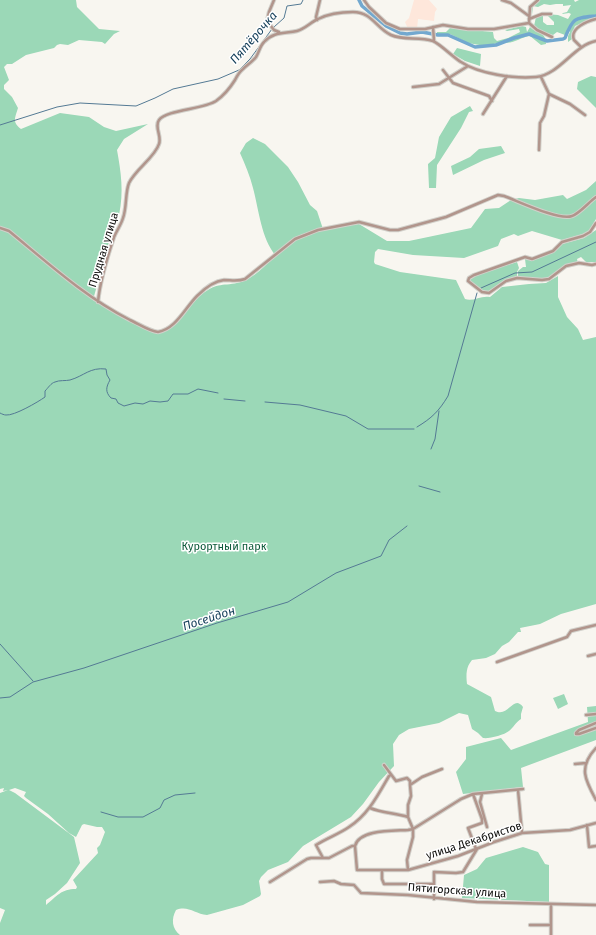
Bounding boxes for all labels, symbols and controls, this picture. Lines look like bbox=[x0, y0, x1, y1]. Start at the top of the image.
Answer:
water label: Пятёрочка bbox=[227, 9, 281, 67]
street label: Прудная улица bbox=[86, 211, 122, 289]
park label: Курортный парк bbox=[182, 540, 266, 554]
water label: Посейдон bbox=[181, 604, 237, 634]
street label: улица Декабристов bbox=[424, 819, 524, 863]
street label: Пятигорская улица bbox=[407, 881, 507, 901]

